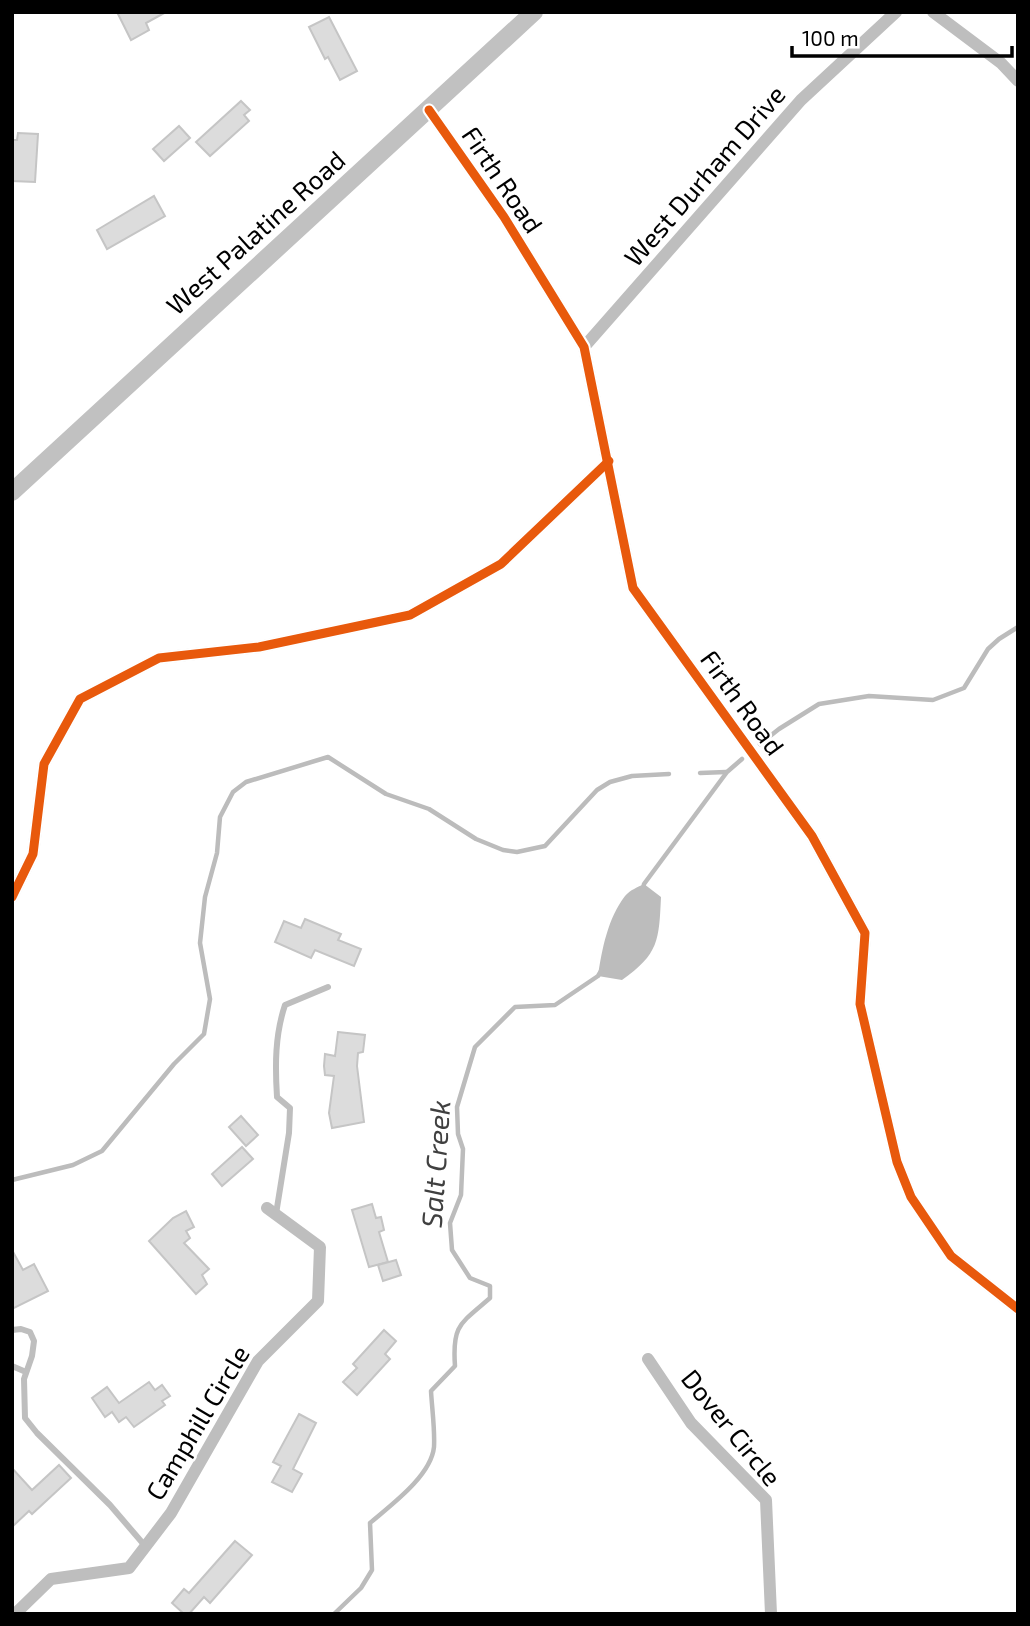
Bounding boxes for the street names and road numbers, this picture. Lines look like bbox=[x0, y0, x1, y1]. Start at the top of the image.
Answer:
street label: West Durham Drive bbox=[617, 78, 791, 272]
street label: Firth Road bbox=[456, 120, 550, 238]
street label: West Palatine Road bbox=[159, 144, 351, 320]
street label: Firth Road bbox=[695, 644, 791, 760]
street label: Camphill Circle bbox=[138, 1339, 255, 1505]
street label: Dover Circle bbox=[676, 1363, 789, 1492]

